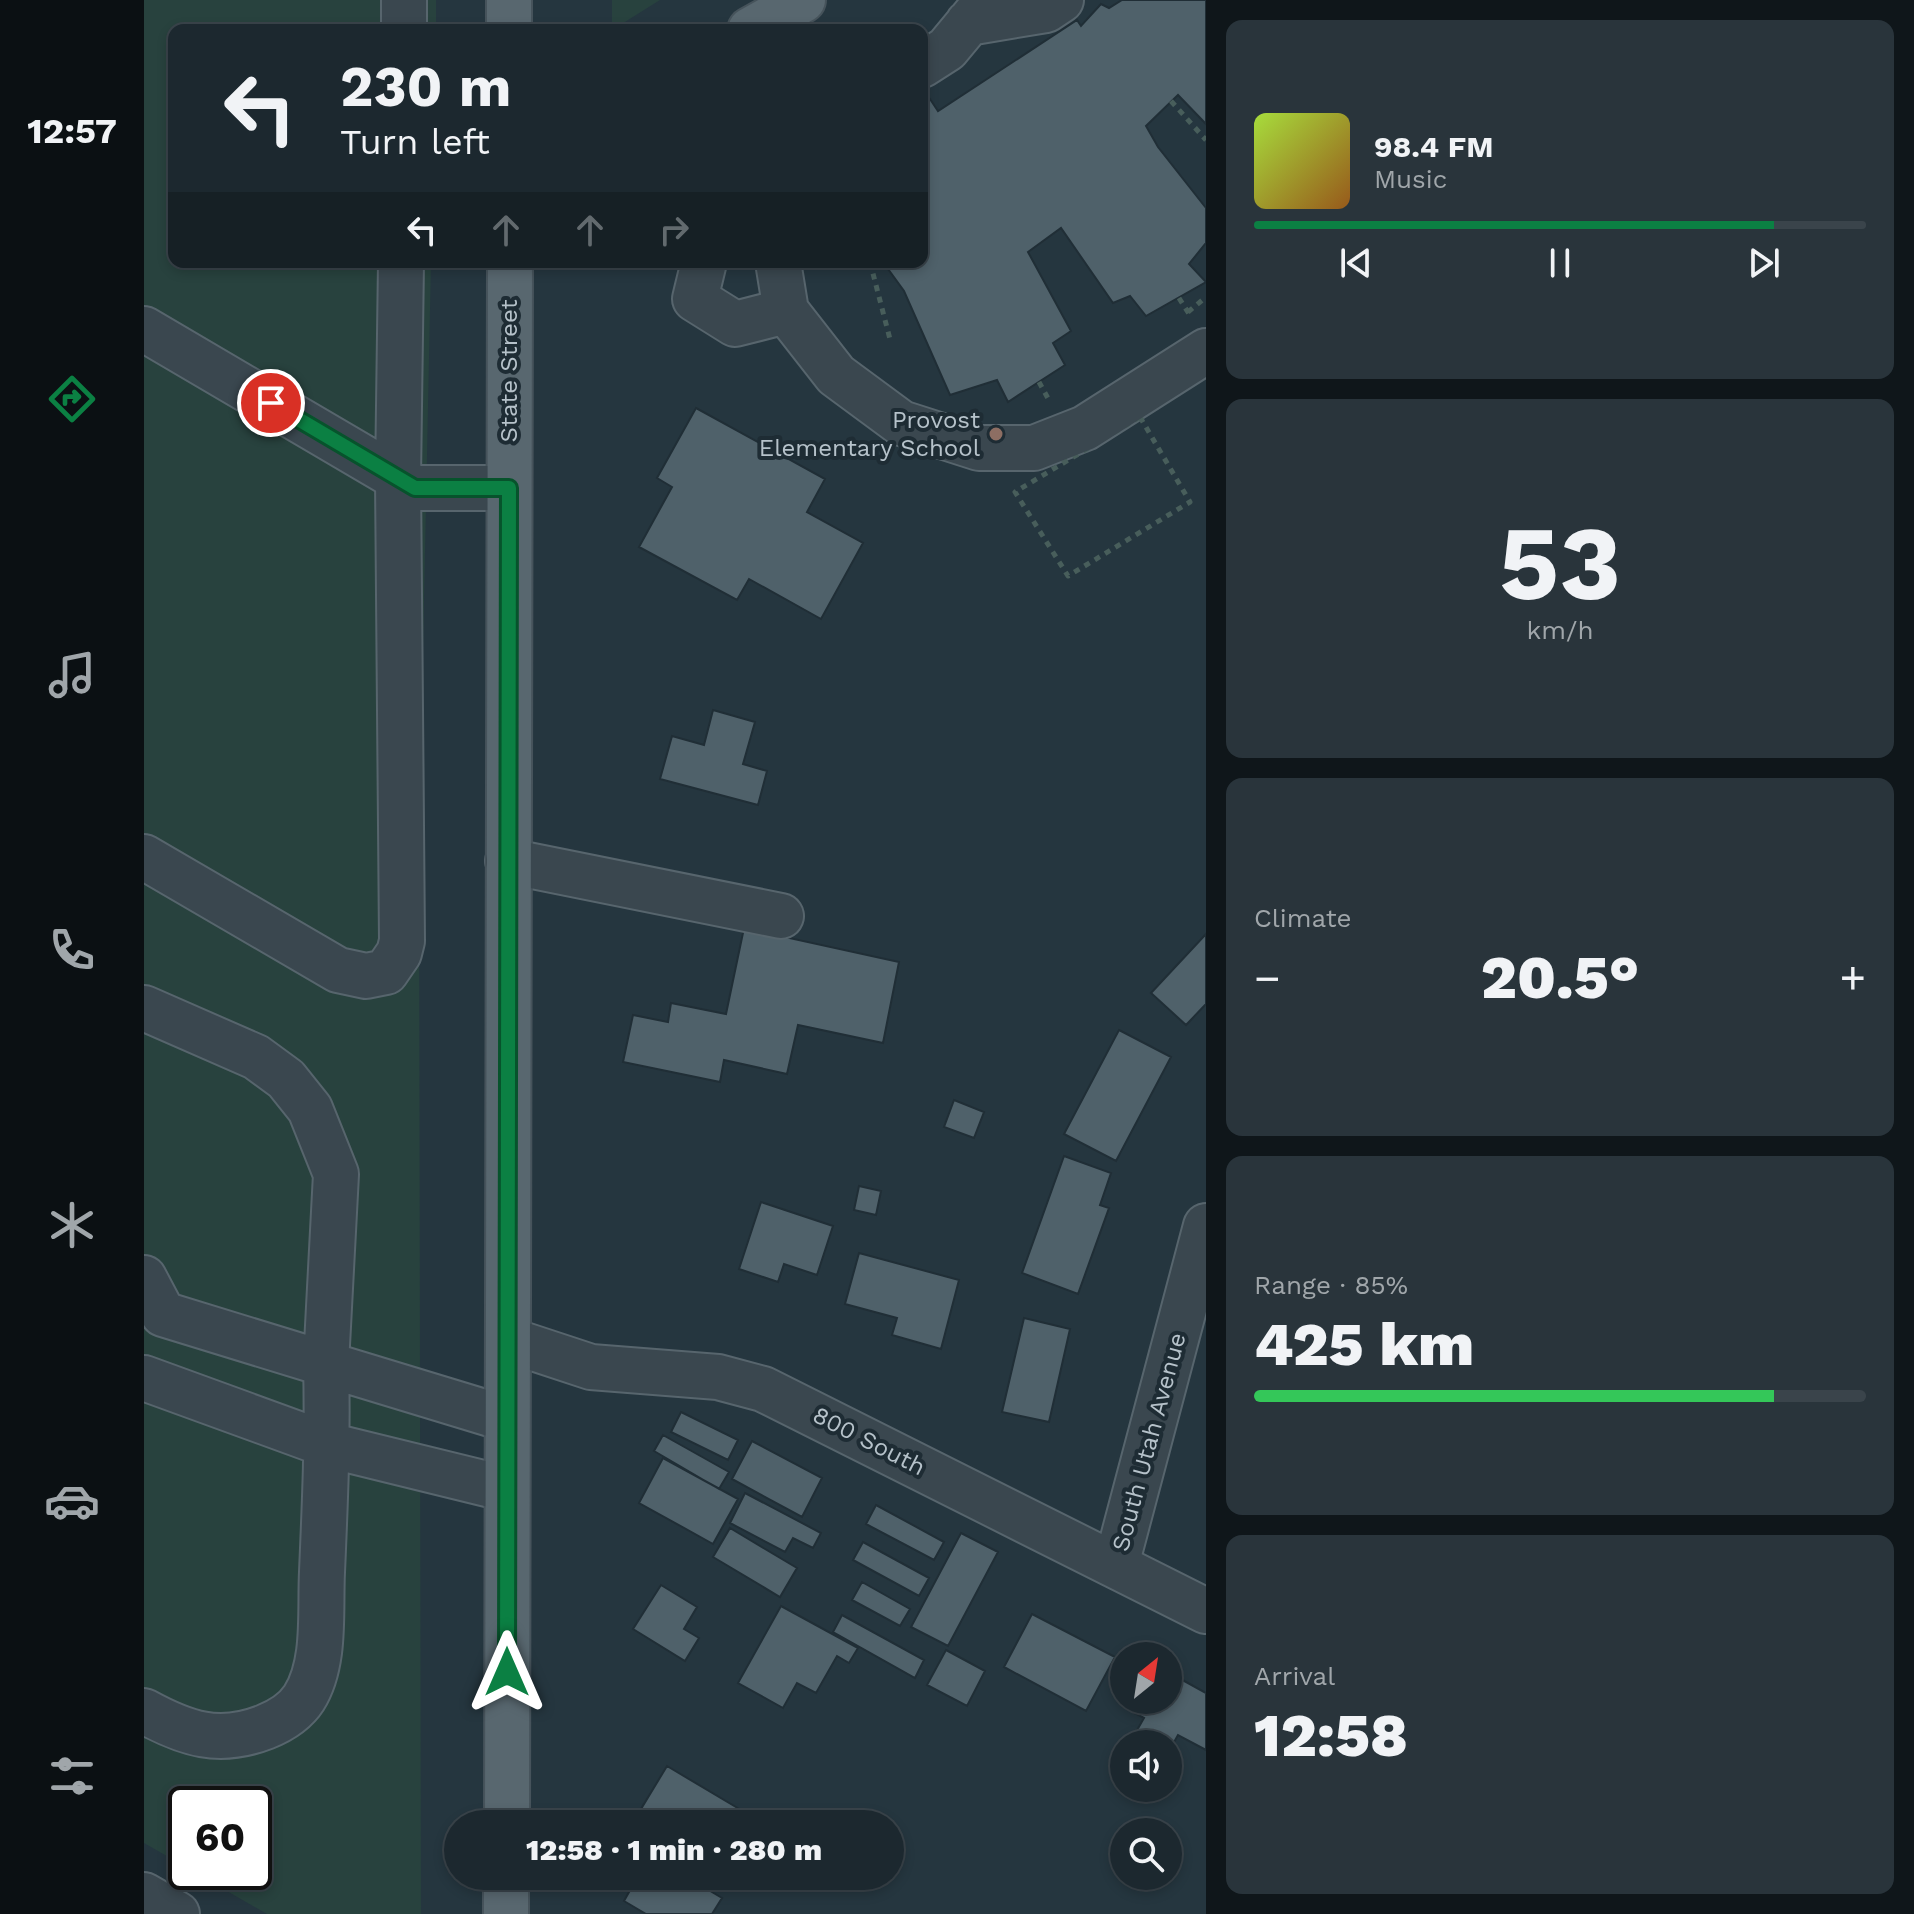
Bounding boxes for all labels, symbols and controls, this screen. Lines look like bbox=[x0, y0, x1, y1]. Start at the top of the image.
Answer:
text: 230 m bbox=[340, 54, 511, 120]
icon: left bbox=[208, 56, 312, 160]
text: 12:57 bbox=[27, 110, 117, 152]
text: Turn left bbox=[340, 121, 490, 163]
text: 98.4 FM bbox=[1374, 129, 1494, 164]
text: Music bbox=[1374, 164, 1447, 194]
icon: left bbox=[400, 208, 444, 252]
icon: ahead bbox=[484, 208, 528, 252]
icon: ahead bbox=[568, 208, 612, 252]
icon: right bbox=[652, 208, 696, 252]
icon: previous bbox=[1334, 241, 1378, 285]
icon: pause bbox=[1538, 241, 1582, 285]
icon: next bbox=[1742, 241, 1786, 285]
street label: State Street bbox=[495, 300, 523, 442]
pin bbox=[237, 369, 305, 437]
icon: directions bbox=[44, 371, 100, 427]
icon: arrive bbox=[249, 381, 293, 425]
place label: Provost Elementary School bbox=[759, 406, 981, 462]
marker: Provost Elementary School bbox=[987, 425, 1005, 443]
text: 53 bbox=[1499, 502, 1621, 624]
text: km/h bbox=[1527, 615, 1593, 645]
icon: music bbox=[44, 647, 100, 703]
text: Climate bbox=[1254, 903, 1352, 933]
icon: phone bbox=[44, 922, 100, 978]
text: 20.5° bbox=[1481, 942, 1639, 1013]
text: − bbox=[1254, 952, 1281, 1004]
text: + bbox=[1839, 952, 1866, 1004]
icon: climate bbox=[44, 1197, 100, 1253]
text: Range · 85% bbox=[1254, 1270, 1408, 1300]
text: 425 km bbox=[1254, 1309, 1474, 1380]
street label: South Utah Avenue bbox=[1106, 1330, 1192, 1554]
street label: 800 South bbox=[808, 1401, 930, 1481]
icon: car bbox=[44, 1473, 100, 1529]
position arrow bbox=[465, 1630, 549, 1714]
north arrow bbox=[1110, 1642, 1182, 1714]
map controls bbox=[1110, 1642, 1182, 1890]
text: Arrival bbox=[1254, 1661, 1335, 1691]
text: 12:58 bbox=[1254, 1700, 1408, 1771]
button: sound bbox=[1110, 1730, 1182, 1802]
icon: filters bbox=[44, 1748, 100, 1804]
speed limit sign: 60 bbox=[168, 1786, 272, 1890]
button: search bbox=[1110, 1818, 1182, 1890]
text: 12:58 · 1 min · 280 m bbox=[526, 1832, 822, 1867]

